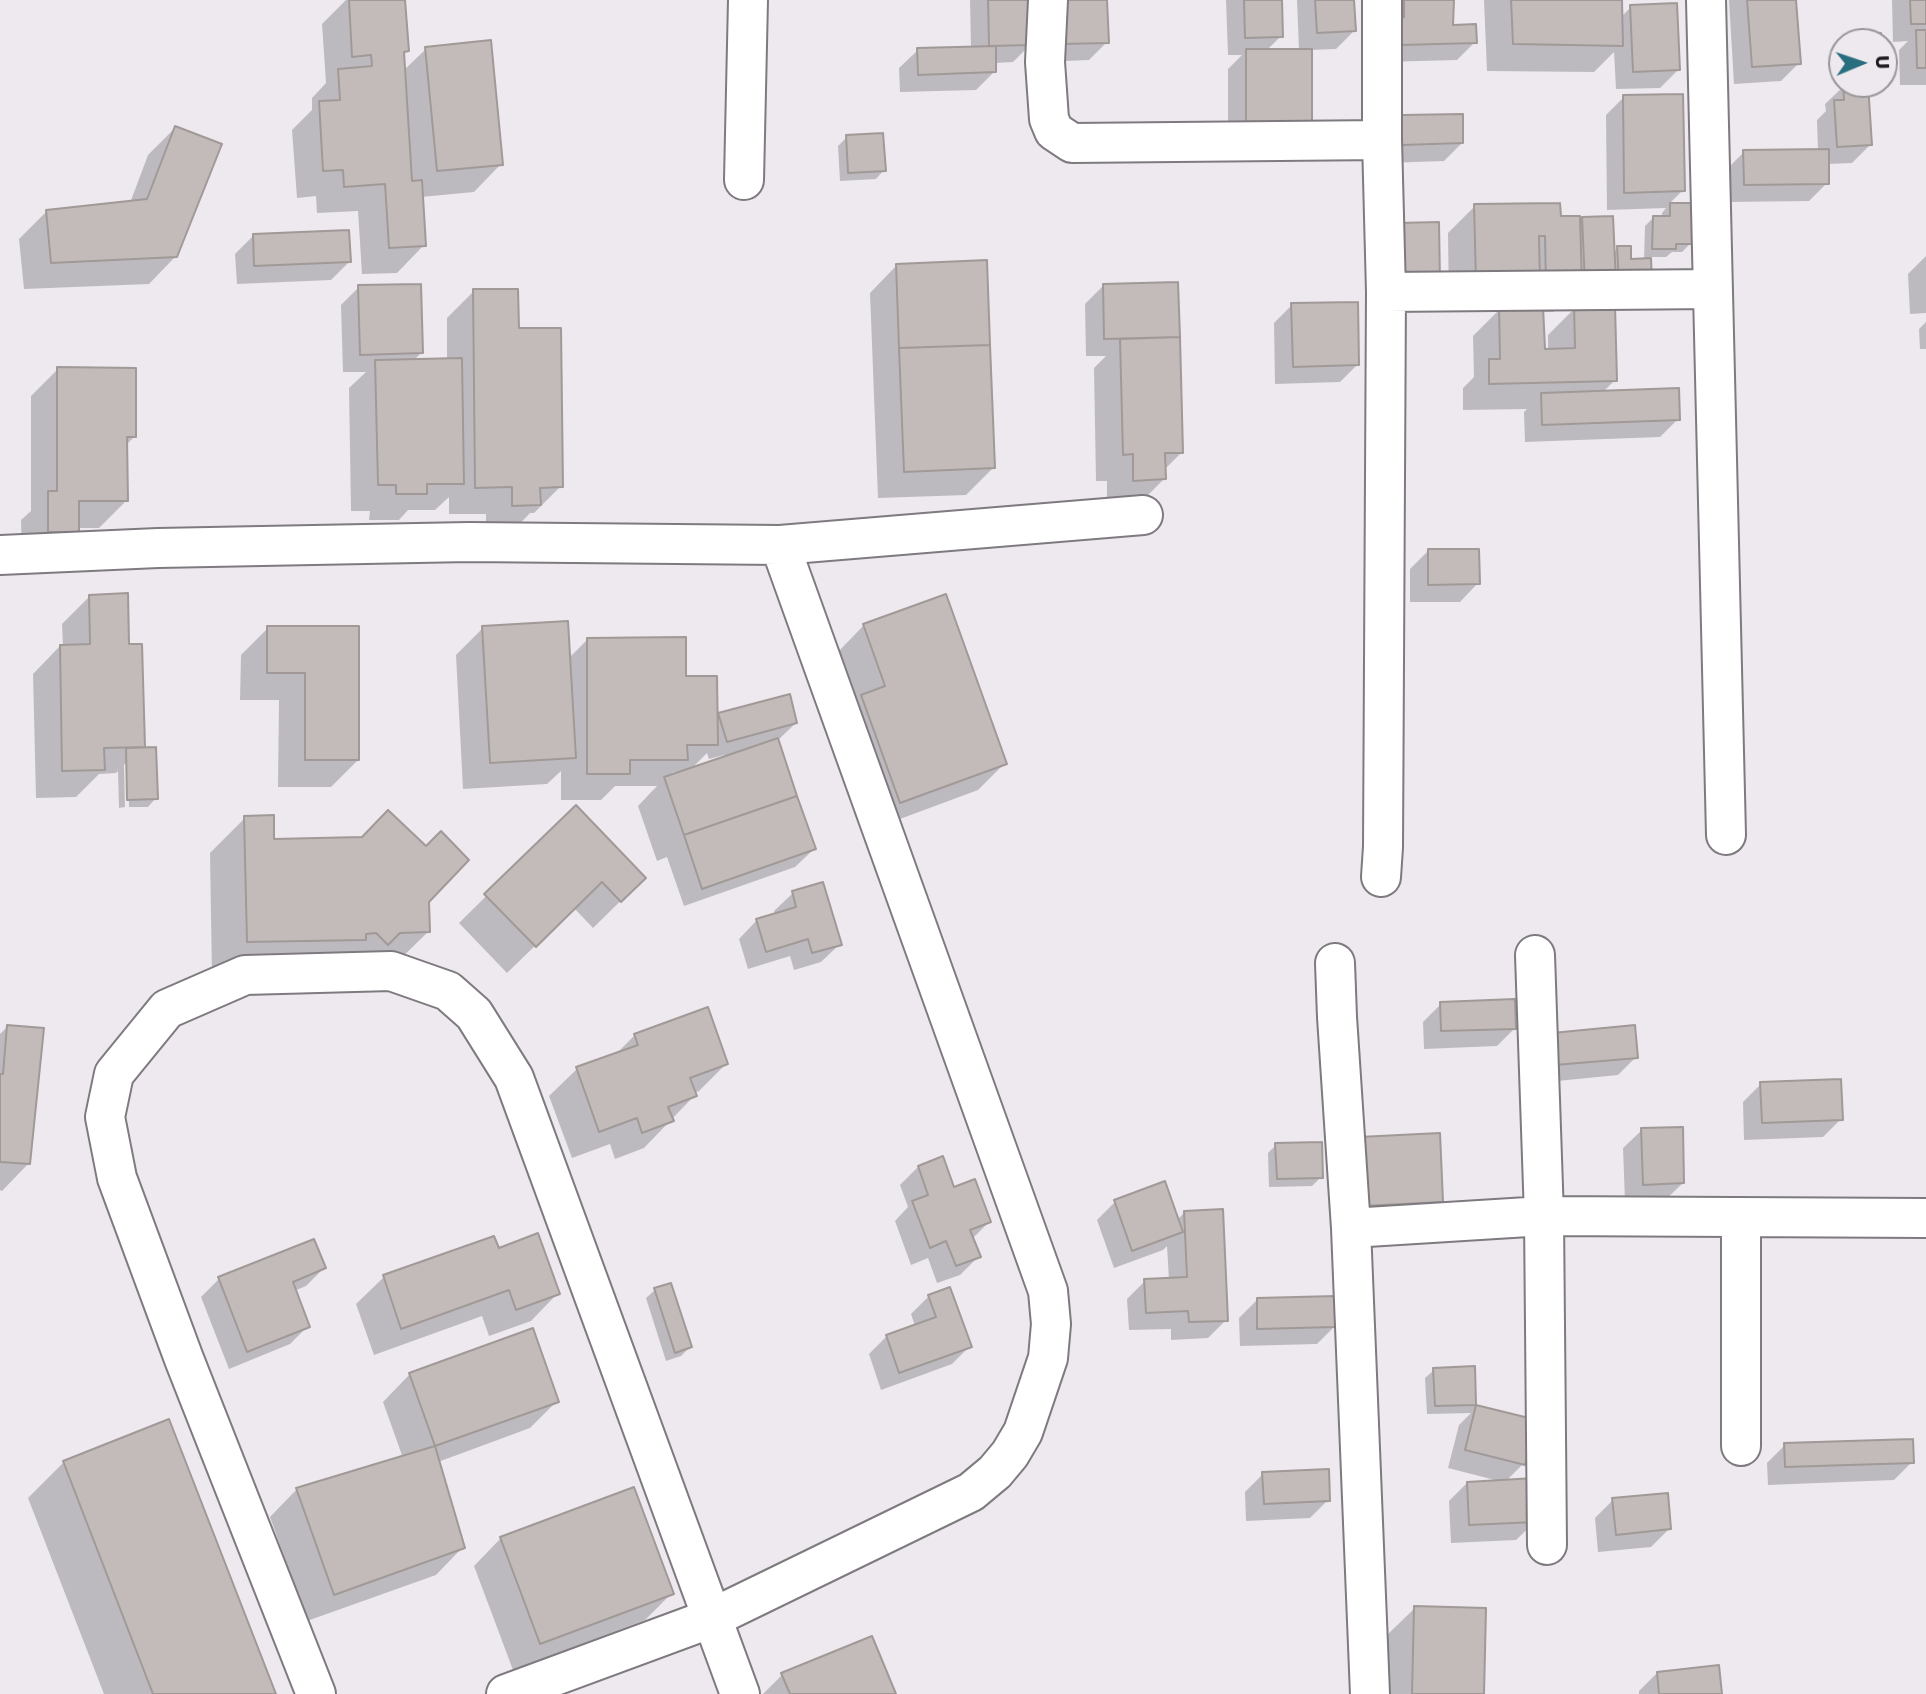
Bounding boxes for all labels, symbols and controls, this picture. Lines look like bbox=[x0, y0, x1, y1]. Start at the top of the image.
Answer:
north arrow bbox=[1828, 28, 1898, 98]
text: U bbox=[1871, 55, 1894, 70]

